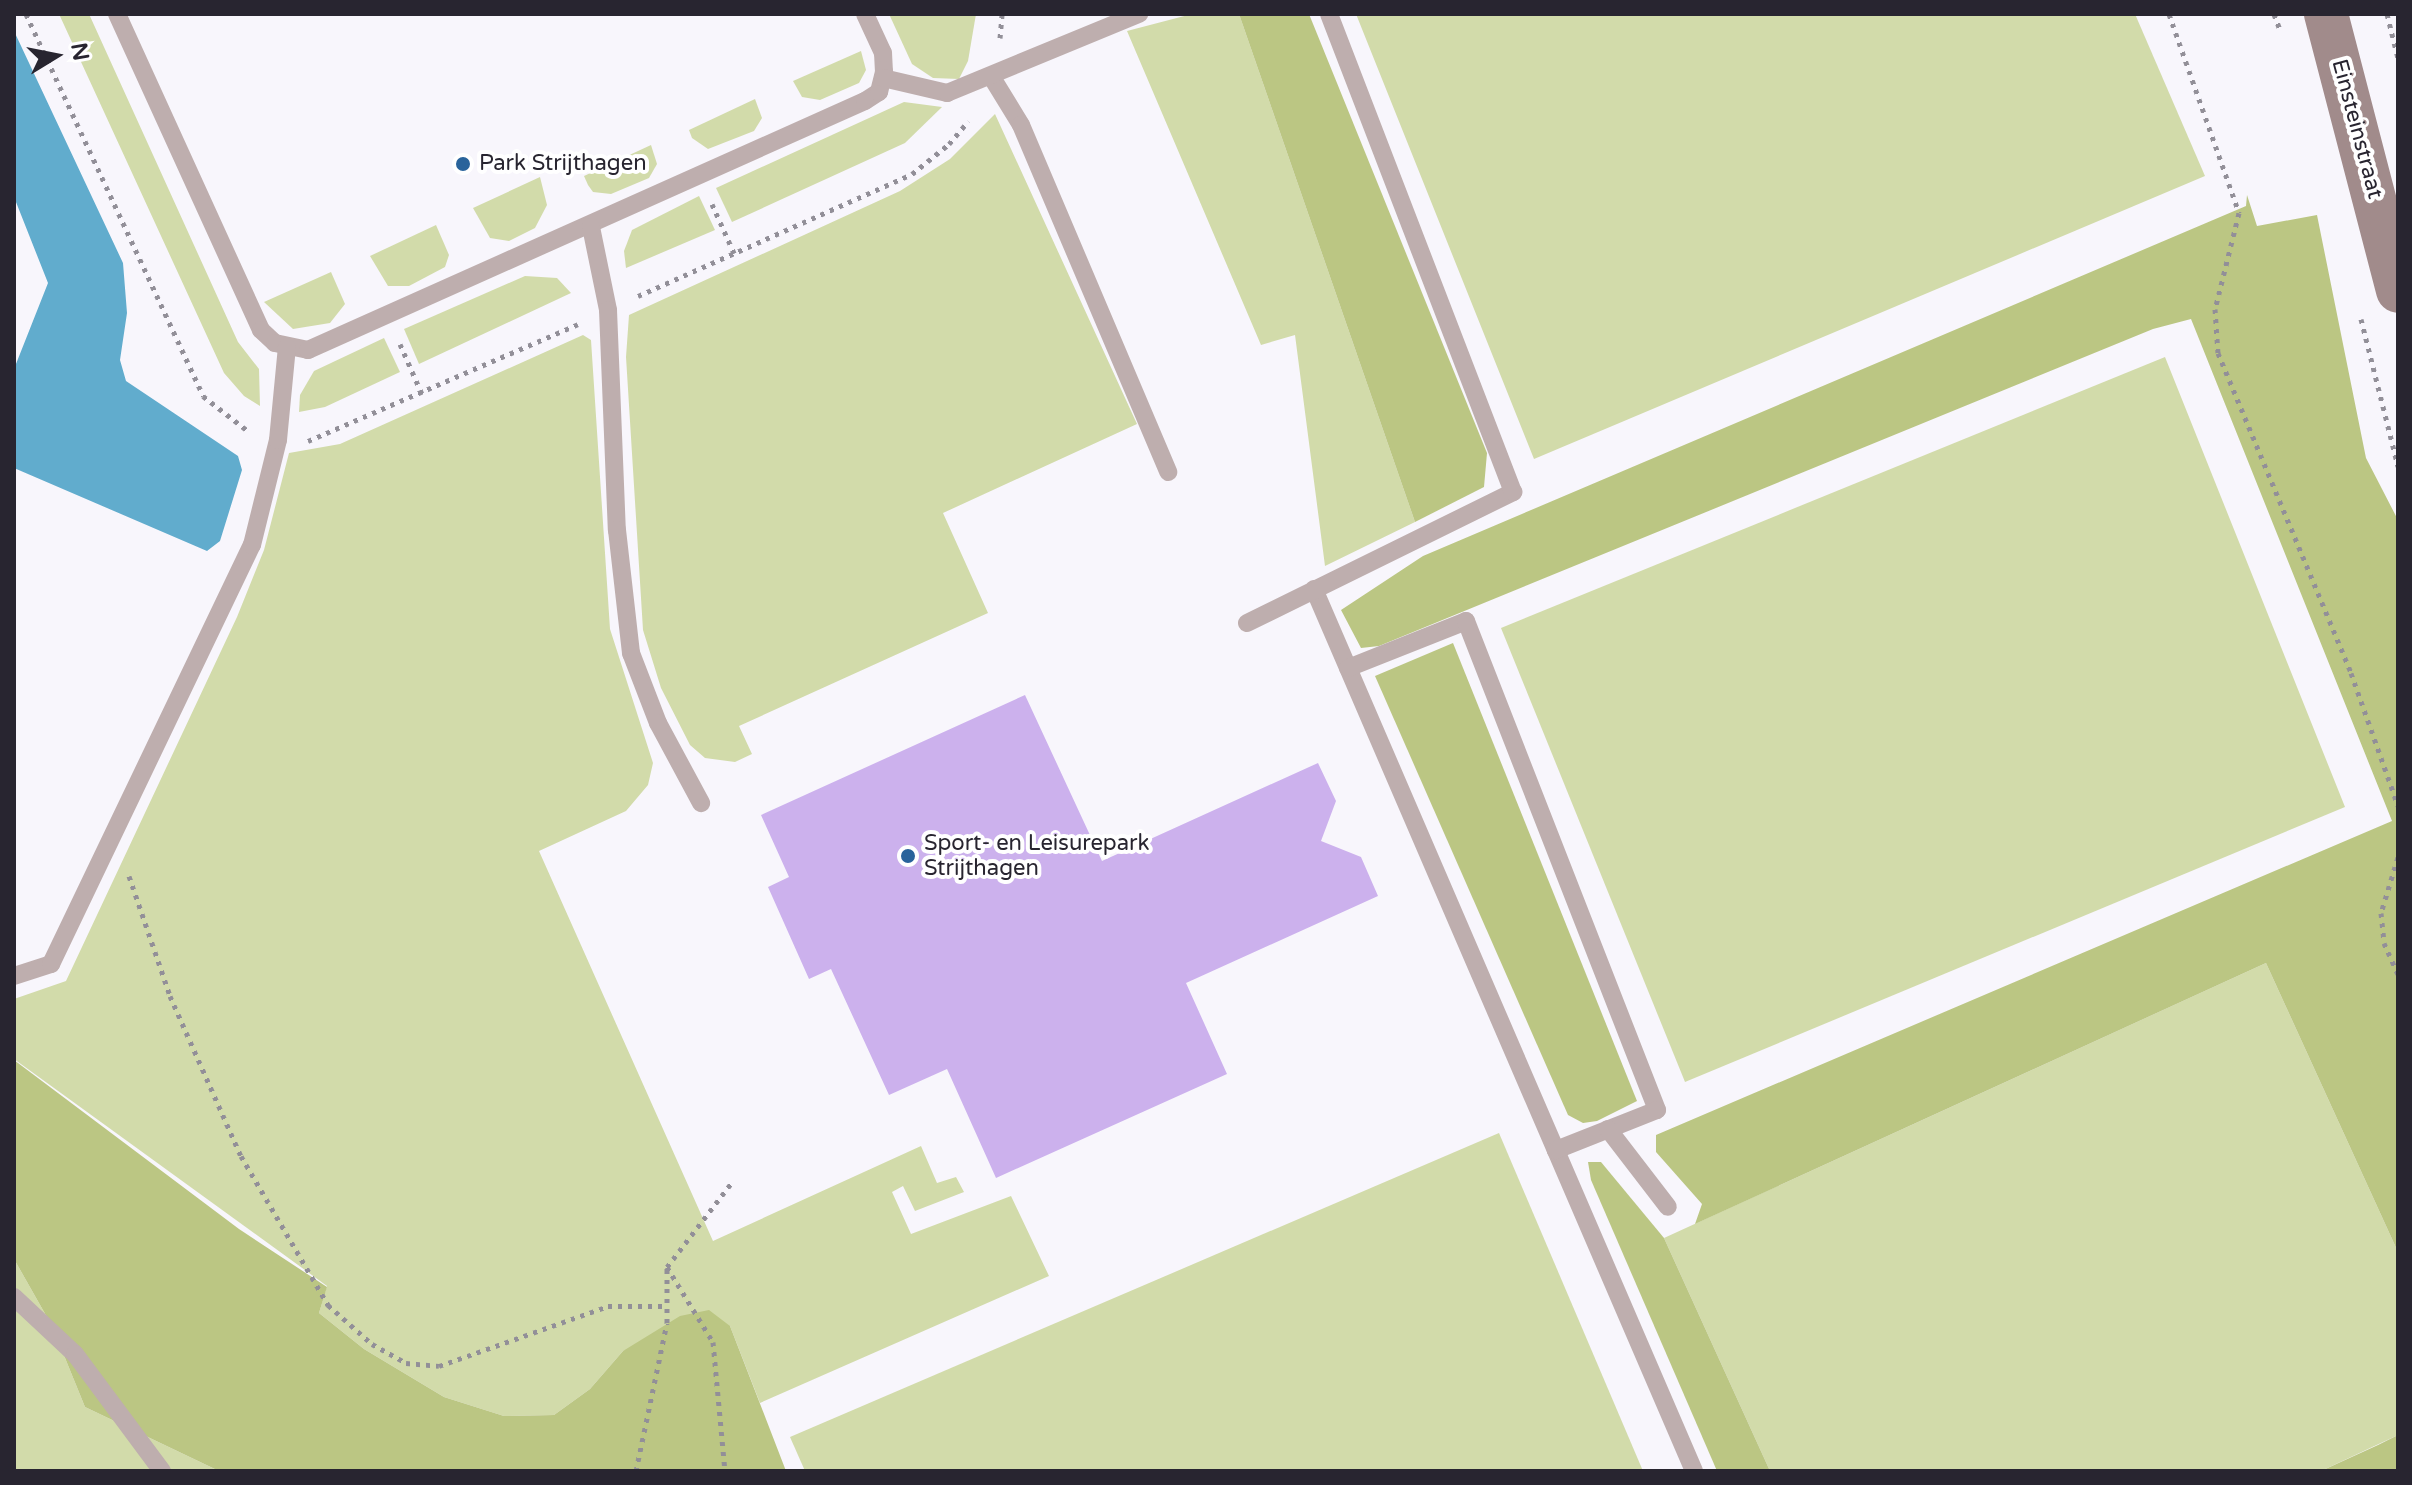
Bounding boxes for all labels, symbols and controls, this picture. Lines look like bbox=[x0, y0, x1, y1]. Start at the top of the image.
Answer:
north arrow bbox=[16, 16, 96, 96]
text: N bbox=[65, 41, 94, 63]
street label: Einsteinstraat bbox=[2326, 56, 2388, 202]
place label: Park Strijthagen bbox=[479, 151, 647, 177]
marker: Park Strijthagen bbox=[454, 155, 472, 173]
place label: Sport- en Leisurepark Strijthagen bbox=[924, 830, 1149, 882]
marker: Sport- en Leisurepark Strijthagen bbox=[899, 847, 917, 865]

